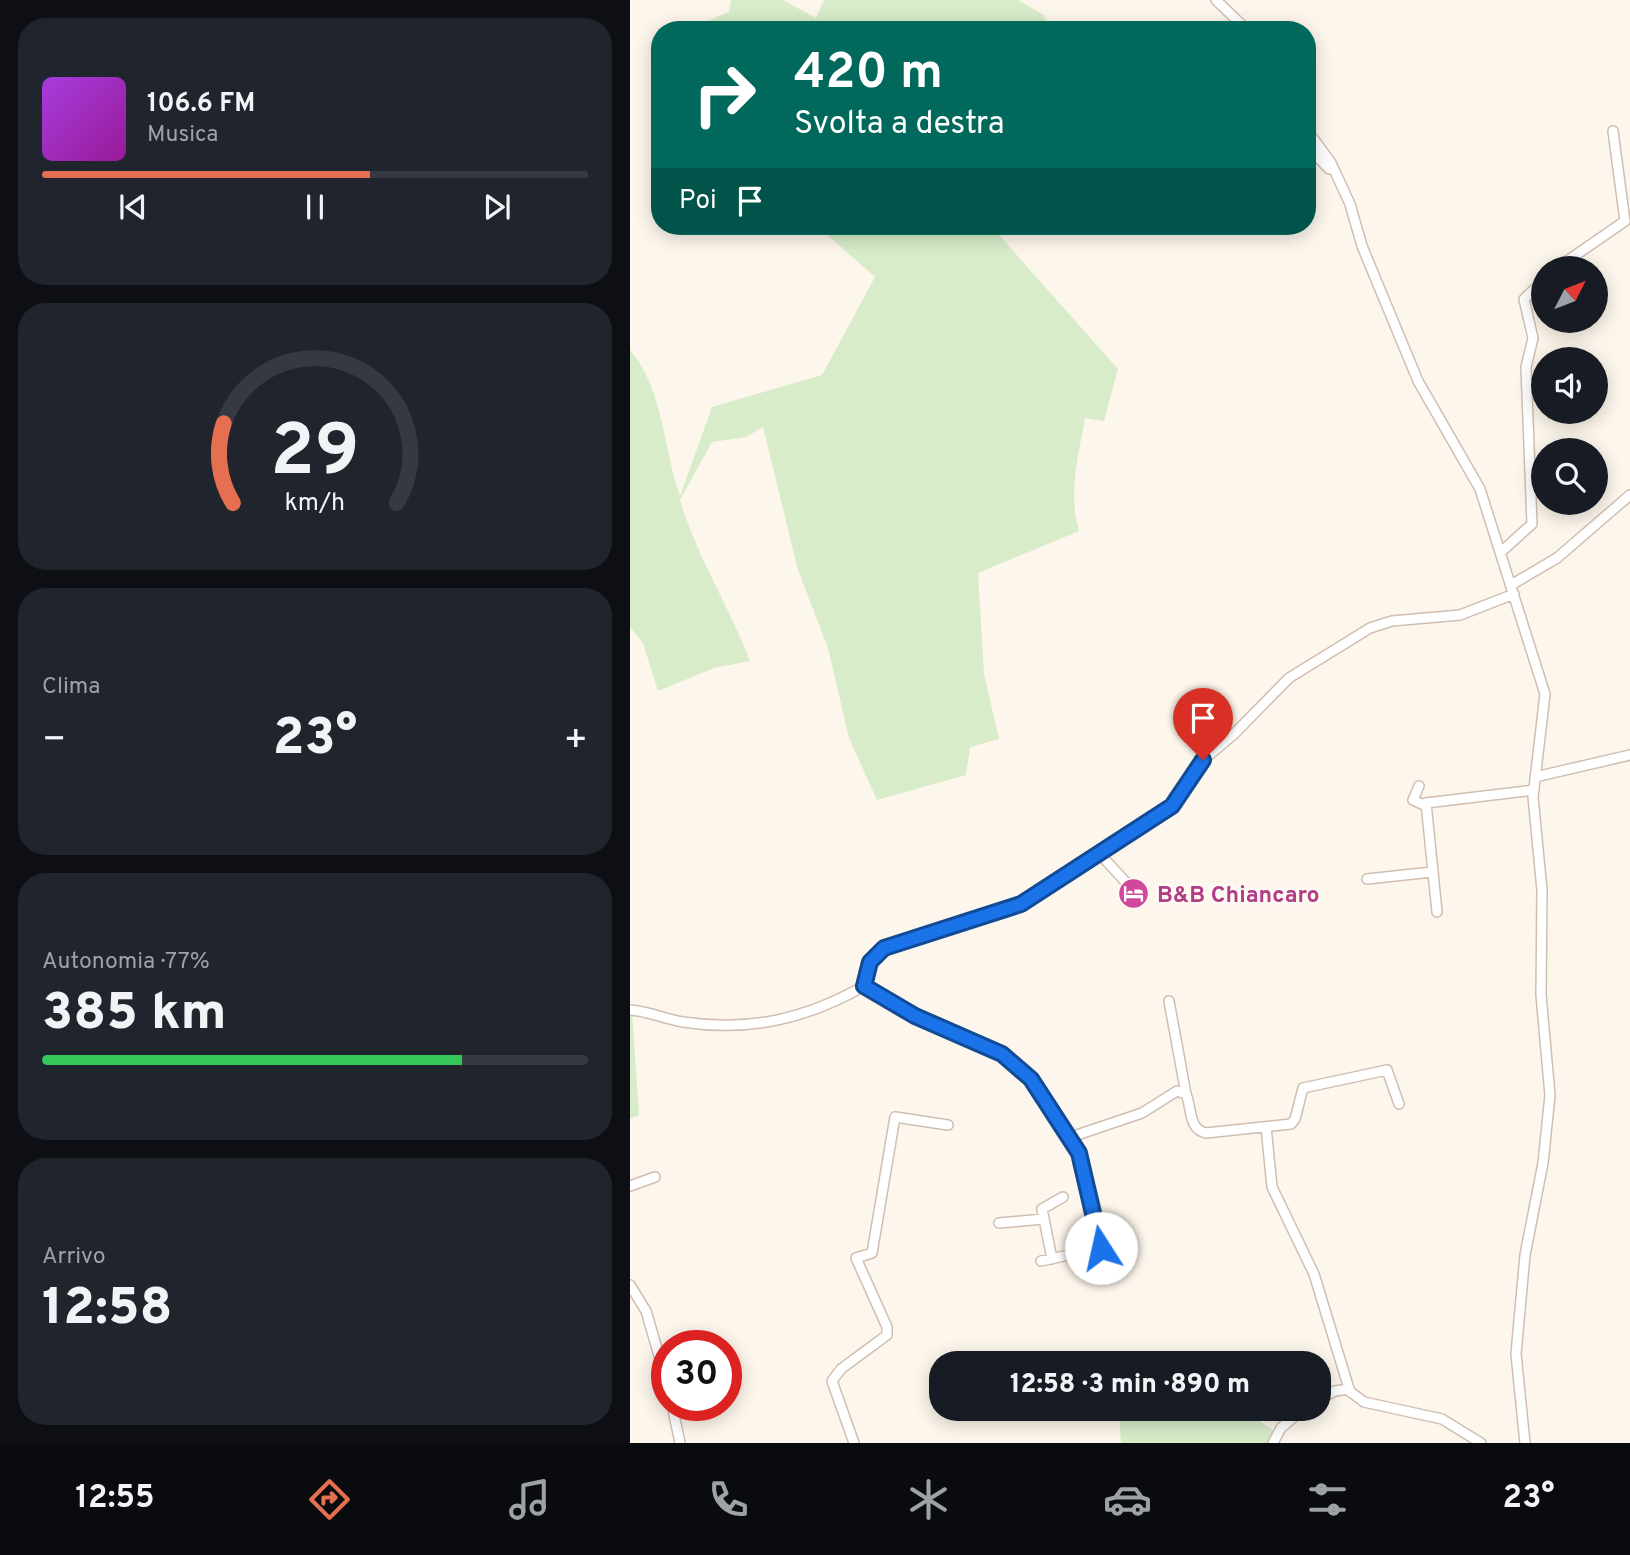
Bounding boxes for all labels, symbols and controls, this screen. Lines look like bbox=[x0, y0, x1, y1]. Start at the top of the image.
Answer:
text: 420 m bbox=[794, 44, 943, 106]
icon: right bbox=[679, 49, 770, 140]
text: 106.6 FM bbox=[147, 88, 255, 121]
text: Svolta a destra bbox=[794, 105, 1005, 145]
text: Musica bbox=[147, 121, 218, 150]
icon: arrive bbox=[731, 182, 769, 220]
text: Poi bbox=[679, 185, 717, 218]
icon: previous bbox=[114, 188, 152, 226]
icon: pause bbox=[296, 188, 334, 226]
icon: next bbox=[478, 188, 516, 226]
north arrow bbox=[1531, 256, 1608, 332]
map controls bbox=[1531, 256, 1608, 515]
button: sound bbox=[1531, 347, 1608, 424]
text: 29 bbox=[270, 409, 360, 501]
button: search bbox=[1531, 438, 1608, 515]
text: km/h bbox=[285, 487, 345, 519]
text: Clima bbox=[42, 673, 100, 702]
pin bbox=[1173, 688, 1233, 760]
icon: arrive bbox=[1184, 699, 1222, 737]
text: 23° bbox=[273, 707, 357, 773]
text: − bbox=[42, 717, 67, 766]
text: + bbox=[563, 717, 588, 766]
hotel icon: B&B Chiancaro bbox=[1117, 877, 1151, 911]
place label: B&B Chiancaro bbox=[1157, 882, 1320, 911]
text: Autonomia · 77% bbox=[42, 948, 210, 977]
text: 385 km bbox=[42, 982, 227, 1048]
position arrow bbox=[1064, 1211, 1138, 1285]
text: Arrivo bbox=[42, 1243, 106, 1272]
text: 12:58 bbox=[42, 1277, 173, 1343]
speed limit sign: 30 bbox=[651, 1330, 742, 1421]
text: 12:58 · 3 min · 890 m bbox=[1010, 1369, 1250, 1402]
icon: directions bbox=[305, 1475, 354, 1524]
icon: music bbox=[505, 1475, 554, 1524]
icon: phone bbox=[704, 1475, 753, 1524]
icon: climate bbox=[904, 1475, 953, 1524]
icon: car bbox=[1103, 1475, 1152, 1524]
icon: filters bbox=[1303, 1475, 1352, 1524]
text: 12:55 bbox=[75, 1479, 155, 1519]
text: 23° bbox=[1503, 1479, 1555, 1519]

